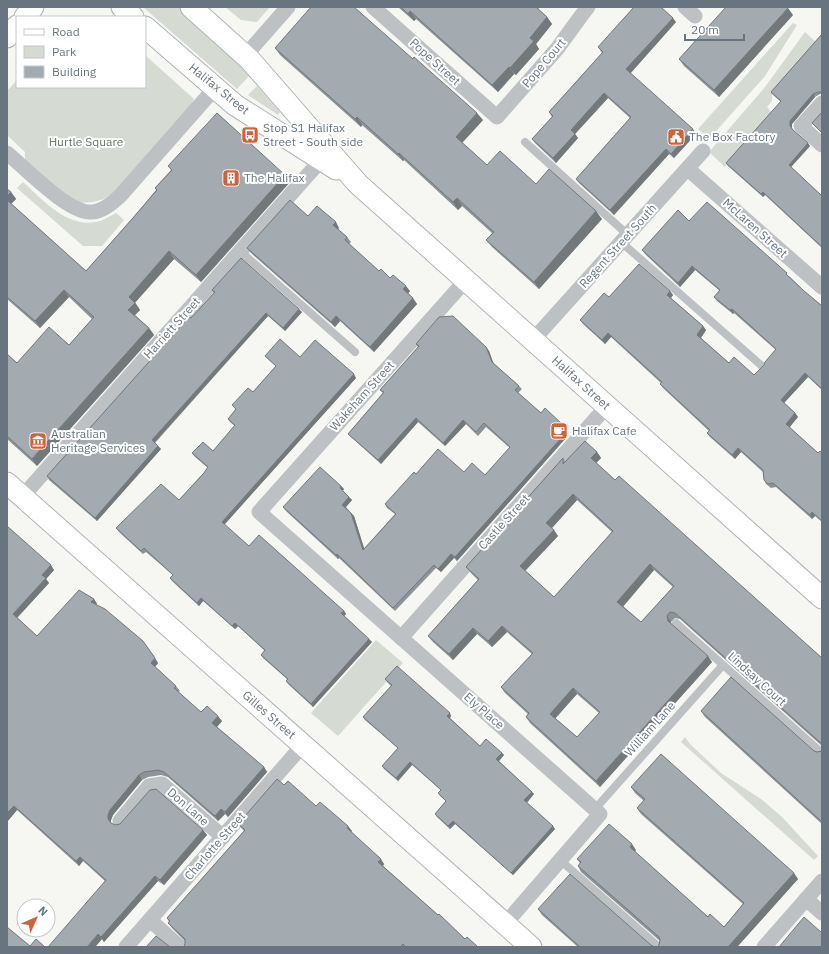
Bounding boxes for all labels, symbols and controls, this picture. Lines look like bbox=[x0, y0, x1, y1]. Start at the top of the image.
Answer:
legend bbox=[16, 16, 146, 88]
scale bar bbox=[685, 16, 744, 42]
text: 20 m bbox=[691, 22, 719, 37]
text: Road bbox=[52, 24, 80, 39]
street label: Pope Street bbox=[407, 35, 464, 88]
street label: Pope Court bbox=[519, 35, 569, 90]
text: Park bbox=[52, 44, 77, 59]
street label: Halifax Street bbox=[186, 60, 253, 118]
text: Building bbox=[52, 64, 97, 79]
place label: Stop S1 Halifax Street - South side bbox=[263, 120, 364, 149]
bus stop icon: Stop S1 Halifax Street - South side bbox=[240, 125, 260, 145]
public building icon: The Box Factory bbox=[666, 127, 686, 147]
place label: The Box Factory bbox=[689, 129, 776, 144]
park label: Hurtle Square bbox=[49, 134, 124, 149]
building icon: The Halifax bbox=[221, 168, 241, 188]
place label: The Halifax bbox=[244, 170, 305, 185]
street label: McLaren Street bbox=[720, 195, 791, 261]
street label: Regent Street South bbox=[576, 200, 659, 291]
street label: Harriett Street bbox=[140, 294, 203, 361]
street label: Halifax Street bbox=[549, 353, 614, 413]
street label: Wakeham Street bbox=[326, 358, 397, 434]
cafe icon: Halifax Cafe bbox=[549, 421, 569, 441]
place label: Halifax Cafe bbox=[572, 423, 637, 438]
place label: Australian Heritage Services bbox=[51, 426, 145, 455]
museum icon: Australian Heritage Services bbox=[28, 431, 48, 451]
street label: Castle Street bbox=[475, 491, 532, 552]
street label: Lindsay Court bbox=[725, 648, 790, 709]
street label: Gilles Street bbox=[240, 687, 299, 742]
street label: Ely Place bbox=[461, 689, 508, 732]
street label: William Lane bbox=[621, 698, 678, 759]
street label: Don Lane bbox=[164, 784, 213, 829]
street label: Charlotte Street bbox=[181, 808, 248, 883]
north arrow bbox=[16, 898, 56, 938]
text: N bbox=[35, 903, 51, 919]

